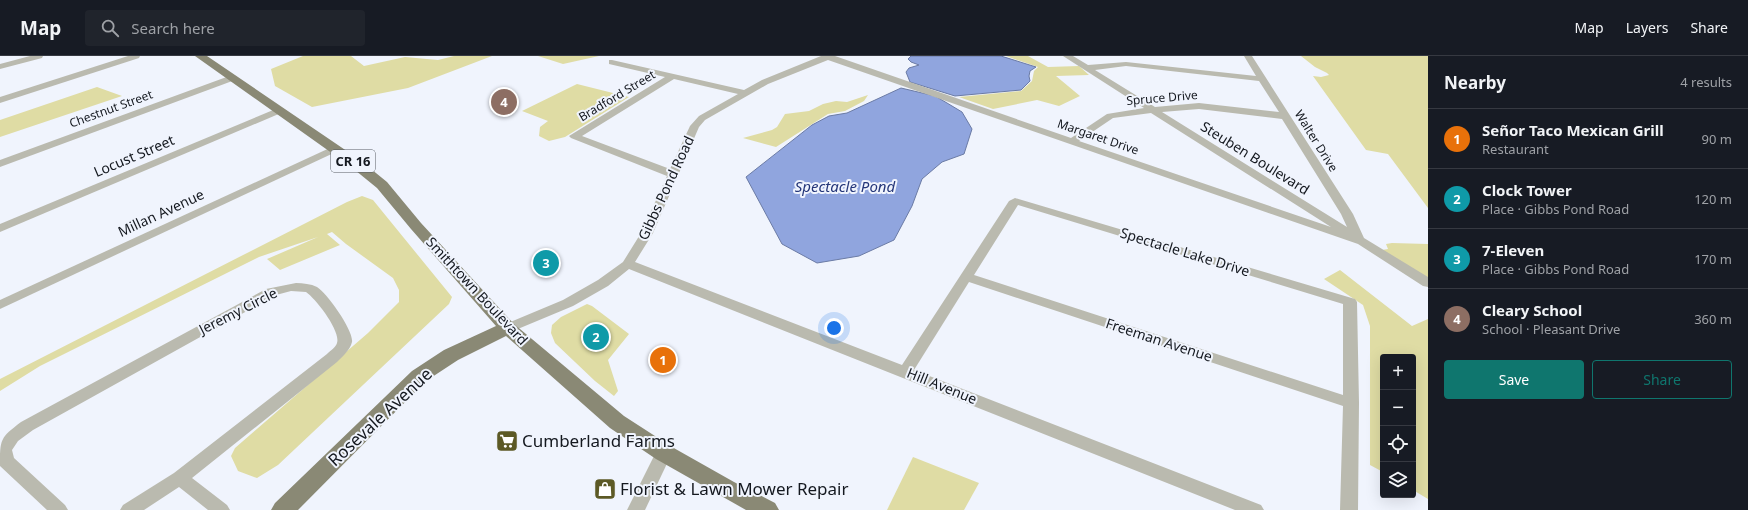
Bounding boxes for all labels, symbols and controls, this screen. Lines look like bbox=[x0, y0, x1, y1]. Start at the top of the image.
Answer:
search box bbox=[85, 10, 365, 46]
text: Map bbox=[20, 15, 61, 41]
icon: search bbox=[99, 17, 121, 39]
text: Search here bbox=[131, 18, 215, 38]
text: Map bbox=[1575, 18, 1604, 37]
text: Layers bbox=[1626, 18, 1668, 37]
text: Share bbox=[1690, 18, 1728, 37]
street label: Bradford Street bbox=[575, 66, 659, 125]
text: Nearby bbox=[1444, 71, 1506, 94]
text: 4 results bbox=[1680, 73, 1732, 91]
street label: Chestnut Street bbox=[67, 85, 156, 132]
street label: Spruce Drive bbox=[1126, 86, 1199, 109]
pin: 4 bbox=[491, 87, 517, 117]
street label: Walter Drive bbox=[1291, 107, 1342, 175]
street label: Margaret Drive bbox=[1055, 115, 1141, 159]
street label: Steuben Boulevard bbox=[1197, 116, 1313, 199]
text: Señor Taco Mexican Grill bbox=[1482, 120, 1664, 140]
street label: Locust Street bbox=[91, 130, 177, 181]
text: 1 bbox=[1453, 130, 1461, 148]
text: 90 m bbox=[1702, 130, 1732, 148]
street label: Gibbs Pond Road bbox=[633, 133, 698, 243]
text: Restaurant bbox=[1482, 140, 1549, 158]
road number: CR 16 bbox=[331, 150, 375, 172]
water label: Spectacle Pond bbox=[795, 176, 896, 196]
text: Clock Tower bbox=[1482, 180, 1572, 200]
street label: Millan Avenue bbox=[115, 184, 207, 241]
text: 2 bbox=[1453, 190, 1461, 208]
text: 120 m bbox=[1694, 190, 1732, 208]
text: Place · Gibbs Pond Road bbox=[1482, 200, 1629, 218]
street label: Spectacle Lake Drive bbox=[1118, 223, 1252, 280]
street label: Smithtown Boulevard bbox=[422, 233, 532, 349]
text: 7-Eleven bbox=[1482, 240, 1544, 260]
pin: 3 bbox=[533, 248, 559, 278]
text: 3 bbox=[1453, 250, 1461, 268]
text: 170 m bbox=[1694, 250, 1732, 268]
text: Place · Gibbs Pond Road bbox=[1482, 260, 1629, 278]
street label: Jeremy Circle bbox=[194, 283, 280, 339]
text: Cleary School bbox=[1482, 300, 1582, 320]
text: 4 bbox=[1453, 310, 1461, 328]
text: 360 m bbox=[1694, 310, 1732, 328]
street label: Freeman Avenue bbox=[1103, 313, 1215, 366]
your location bbox=[824, 318, 844, 338]
text: School · Pleasant Drive bbox=[1482, 320, 1620, 338]
pin: 2 bbox=[583, 322, 609, 352]
pin: 1 bbox=[650, 345, 676, 375]
map controls bbox=[1380, 354, 1416, 498]
button: + bbox=[1380, 354, 1416, 390]
button: Save bbox=[1444, 360, 1584, 399]
button: Share bbox=[1592, 360, 1732, 399]
street label: Rosevale Avenue bbox=[323, 362, 437, 471]
street label: Hill Avenue bbox=[904, 363, 980, 408]
button: − bbox=[1380, 390, 1416, 426]
button: locate bbox=[1380, 426, 1416, 462]
supermarket icon: Cumberland Farms bbox=[494, 428, 520, 454]
place label: Cumberland Farms bbox=[522, 429, 675, 452]
button: layers bbox=[1380, 462, 1416, 498]
shop icon: Florist & Lawn Mower Repair bbox=[592, 476, 618, 502]
place label: Florist & Lawn Mower Repair bbox=[620, 477, 849, 500]

